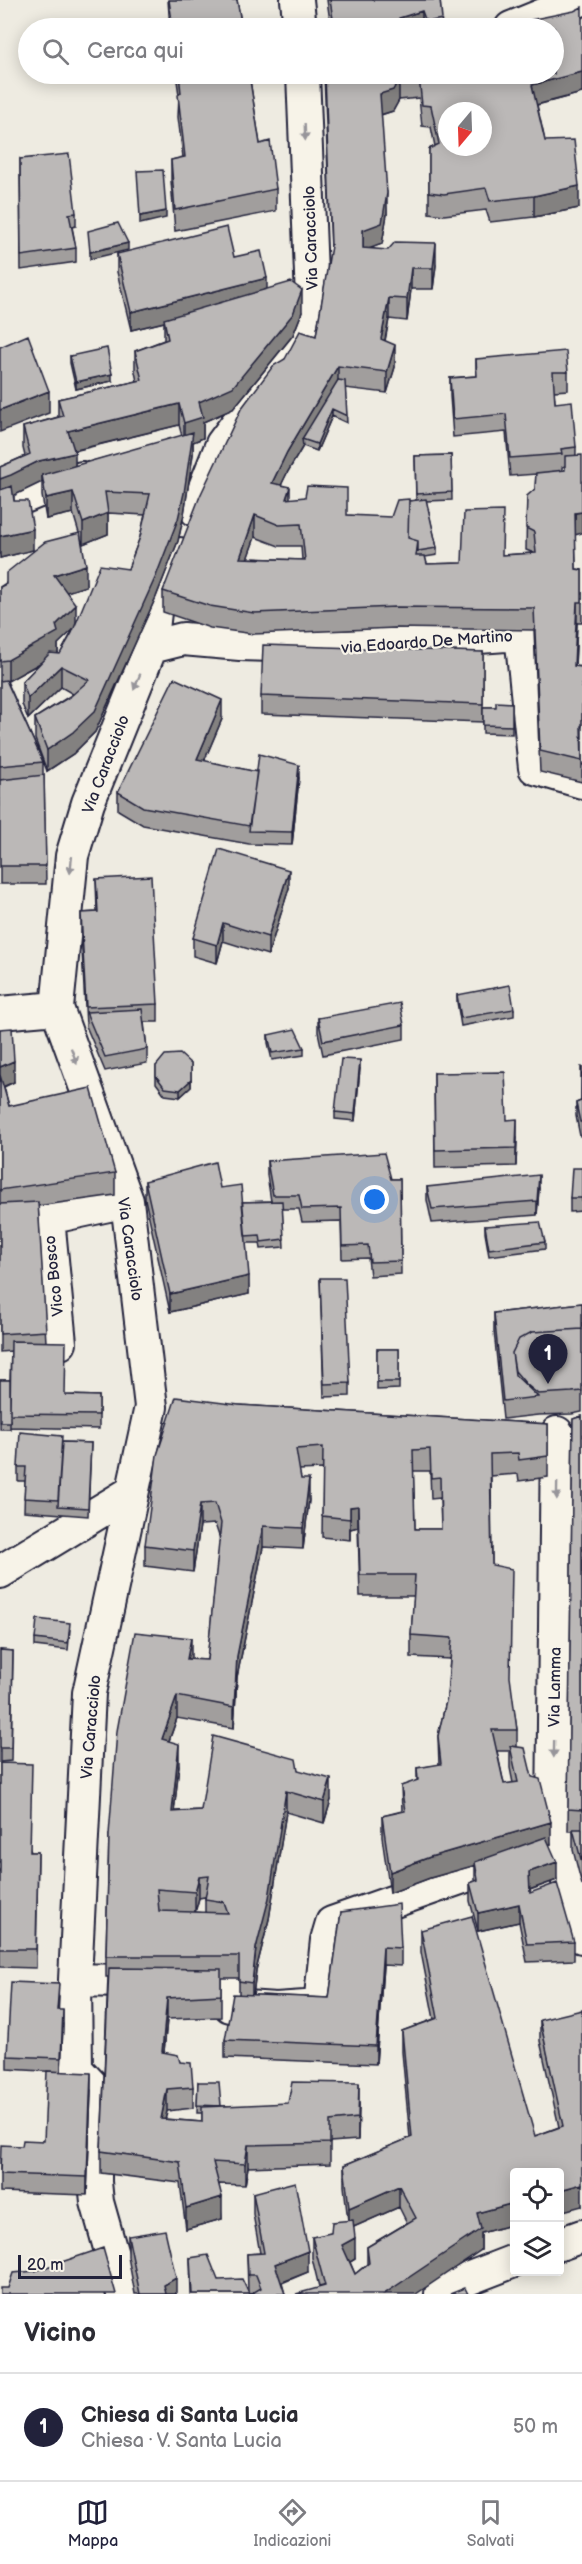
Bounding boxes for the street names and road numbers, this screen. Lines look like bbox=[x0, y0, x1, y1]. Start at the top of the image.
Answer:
street label: Via Caracciolo bbox=[300, 185, 323, 290]
street label: via Edoardo De Martino bbox=[340, 627, 513, 658]
street label: Via Caracciolo bbox=[79, 712, 134, 817]
street label: Via Caracciolo bbox=[113, 1196, 146, 1302]
street label: Vico Bosco bbox=[41, 1235, 68, 1317]
street label: Via Lamma bbox=[545, 1647, 566, 1727]
street label: Via Caracciolo bbox=[77, 1674, 106, 1780]

